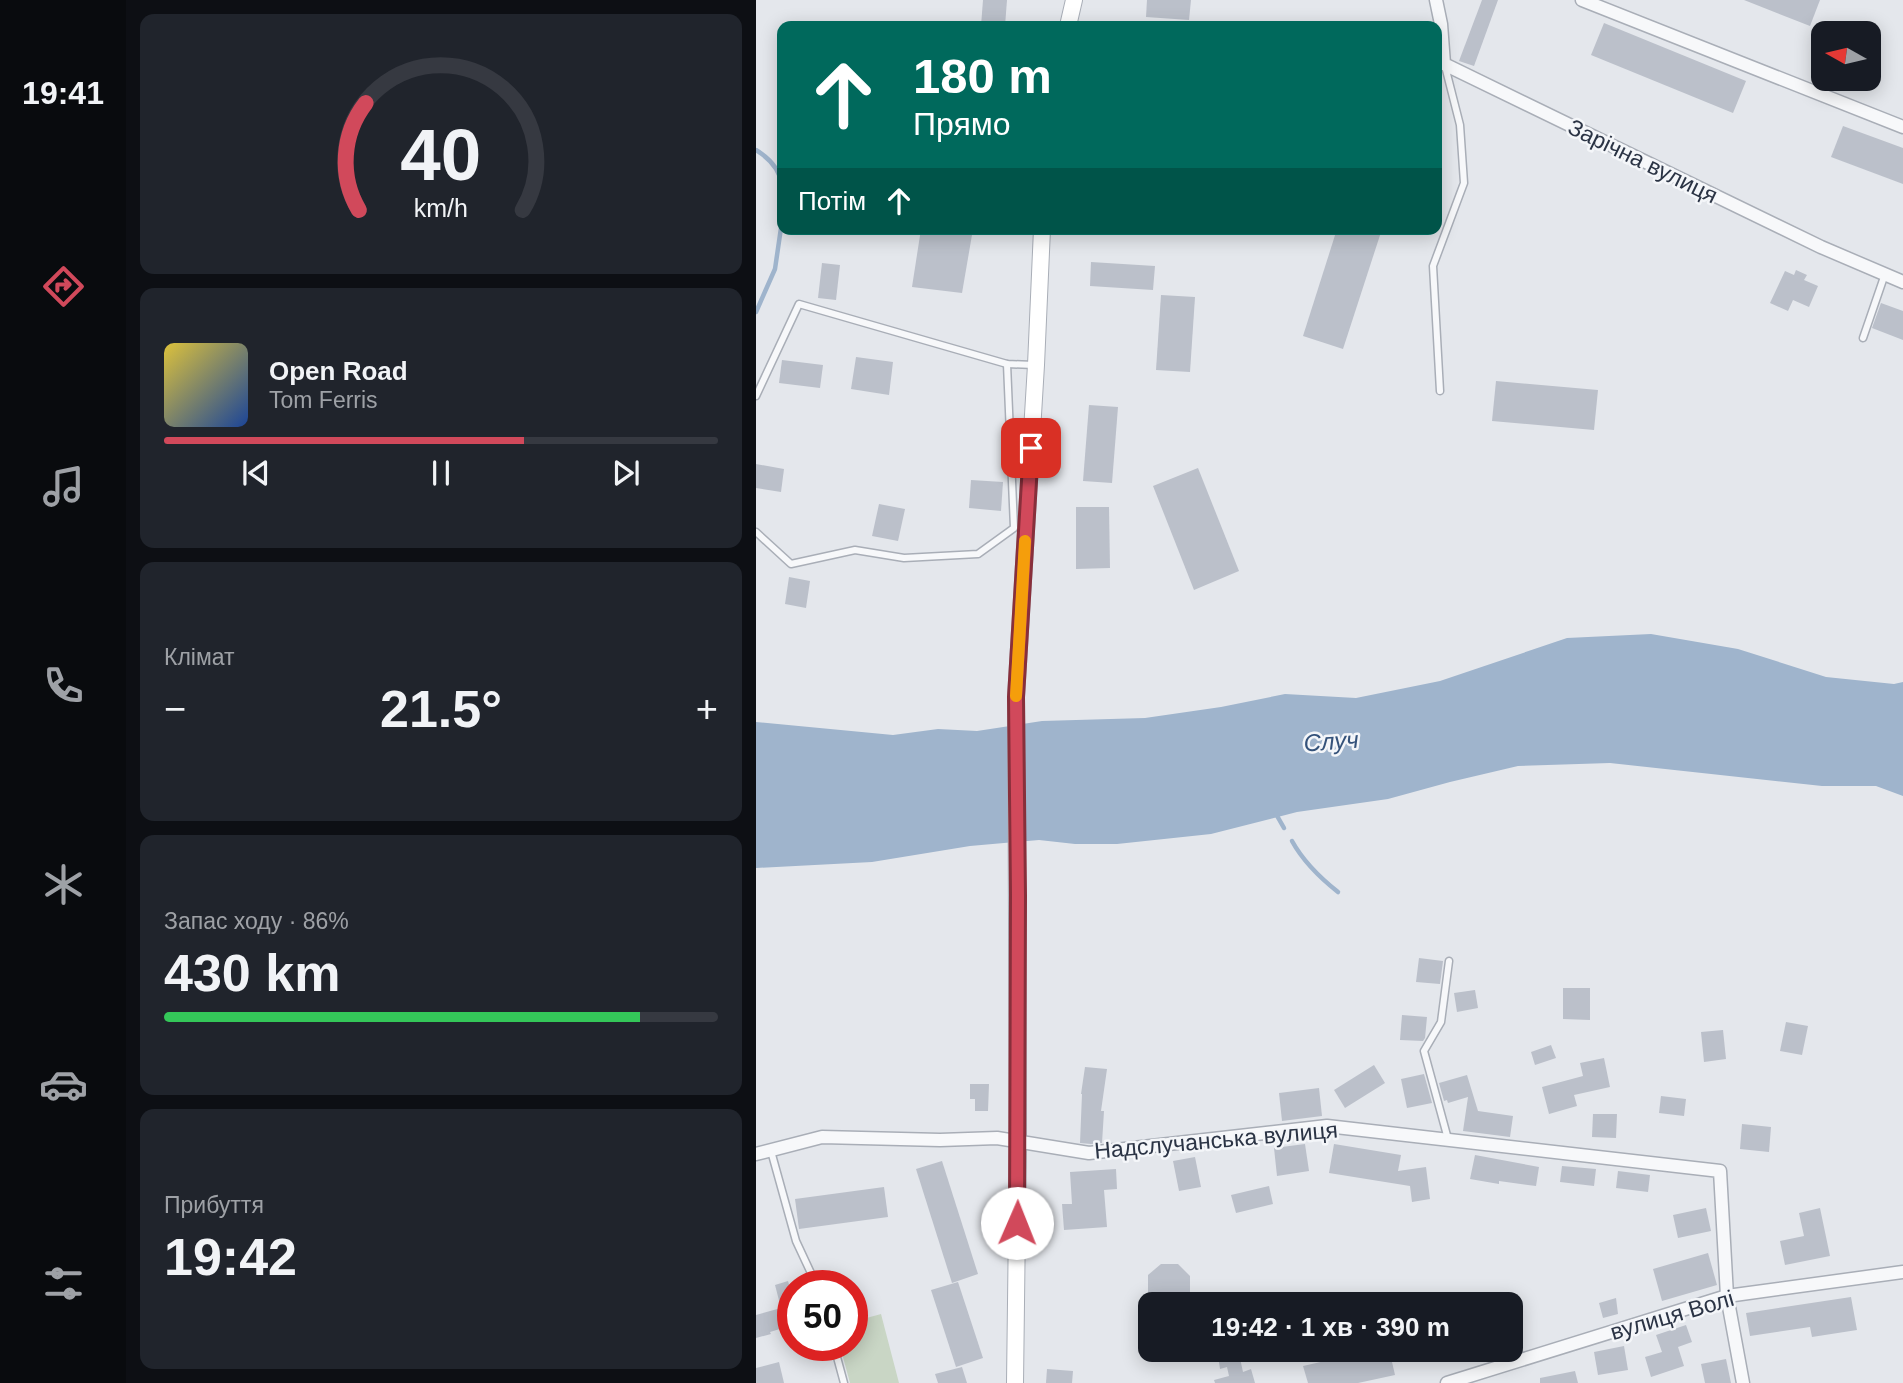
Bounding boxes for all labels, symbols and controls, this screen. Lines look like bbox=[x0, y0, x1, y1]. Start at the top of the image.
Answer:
north arrow bbox=[1811, 21, 1881, 91]
map controls bbox=[1811, 21, 1881, 91]
icon: ahead bbox=[798, 49, 889, 140]
text: 180 m bbox=[913, 49, 1052, 103]
text: 19:41 bbox=[22, 75, 104, 111]
text: Прямо bbox=[913, 106, 1011, 142]
text: 40 bbox=[401, 114, 481, 195]
street label: Зарічна вулиця bbox=[1564, 114, 1722, 208]
icon: ahead bbox=[880, 182, 918, 220]
text: Потім bbox=[798, 186, 866, 216]
text: km/h bbox=[414, 194, 468, 222]
icon: directions bbox=[39, 262, 88, 311]
text: Open Road bbox=[269, 356, 408, 386]
text: Tom Ferris bbox=[269, 387, 378, 413]
pin bbox=[1001, 418, 1061, 478]
icon: arrive bbox=[1012, 429, 1050, 467]
icon: previous bbox=[237, 454, 275, 492]
icon: pause bbox=[422, 454, 460, 492]
icon: next bbox=[607, 454, 645, 492]
icon: music bbox=[39, 462, 88, 511]
text: Клімат bbox=[164, 644, 235, 670]
icon: phone bbox=[39, 661, 88, 710]
text: 21.5° bbox=[380, 680, 502, 738]
text: − bbox=[164, 688, 186, 730]
text: + bbox=[696, 688, 718, 730]
water label: Случ bbox=[1303, 726, 1359, 756]
icon: climate bbox=[39, 860, 88, 909]
text: Запас ходу · 86% bbox=[164, 908, 349, 934]
text: 430 km bbox=[164, 944, 340, 1002]
icon: car bbox=[39, 1060, 88, 1109]
street label: Надслучанська вулиця bbox=[1093, 1116, 1339, 1164]
position arrow bbox=[980, 1186, 1054, 1260]
text: Прибуття bbox=[164, 1192, 264, 1218]
text: 19:42 bbox=[164, 1228, 297, 1286]
icon: filters bbox=[39, 1259, 88, 1308]
speed limit sign: 50 bbox=[777, 1270, 868, 1361]
street label: вулиця Волі bbox=[1607, 1285, 1737, 1345]
text: 19:42 · 1 хв · 390 m bbox=[1211, 1312, 1450, 1342]

